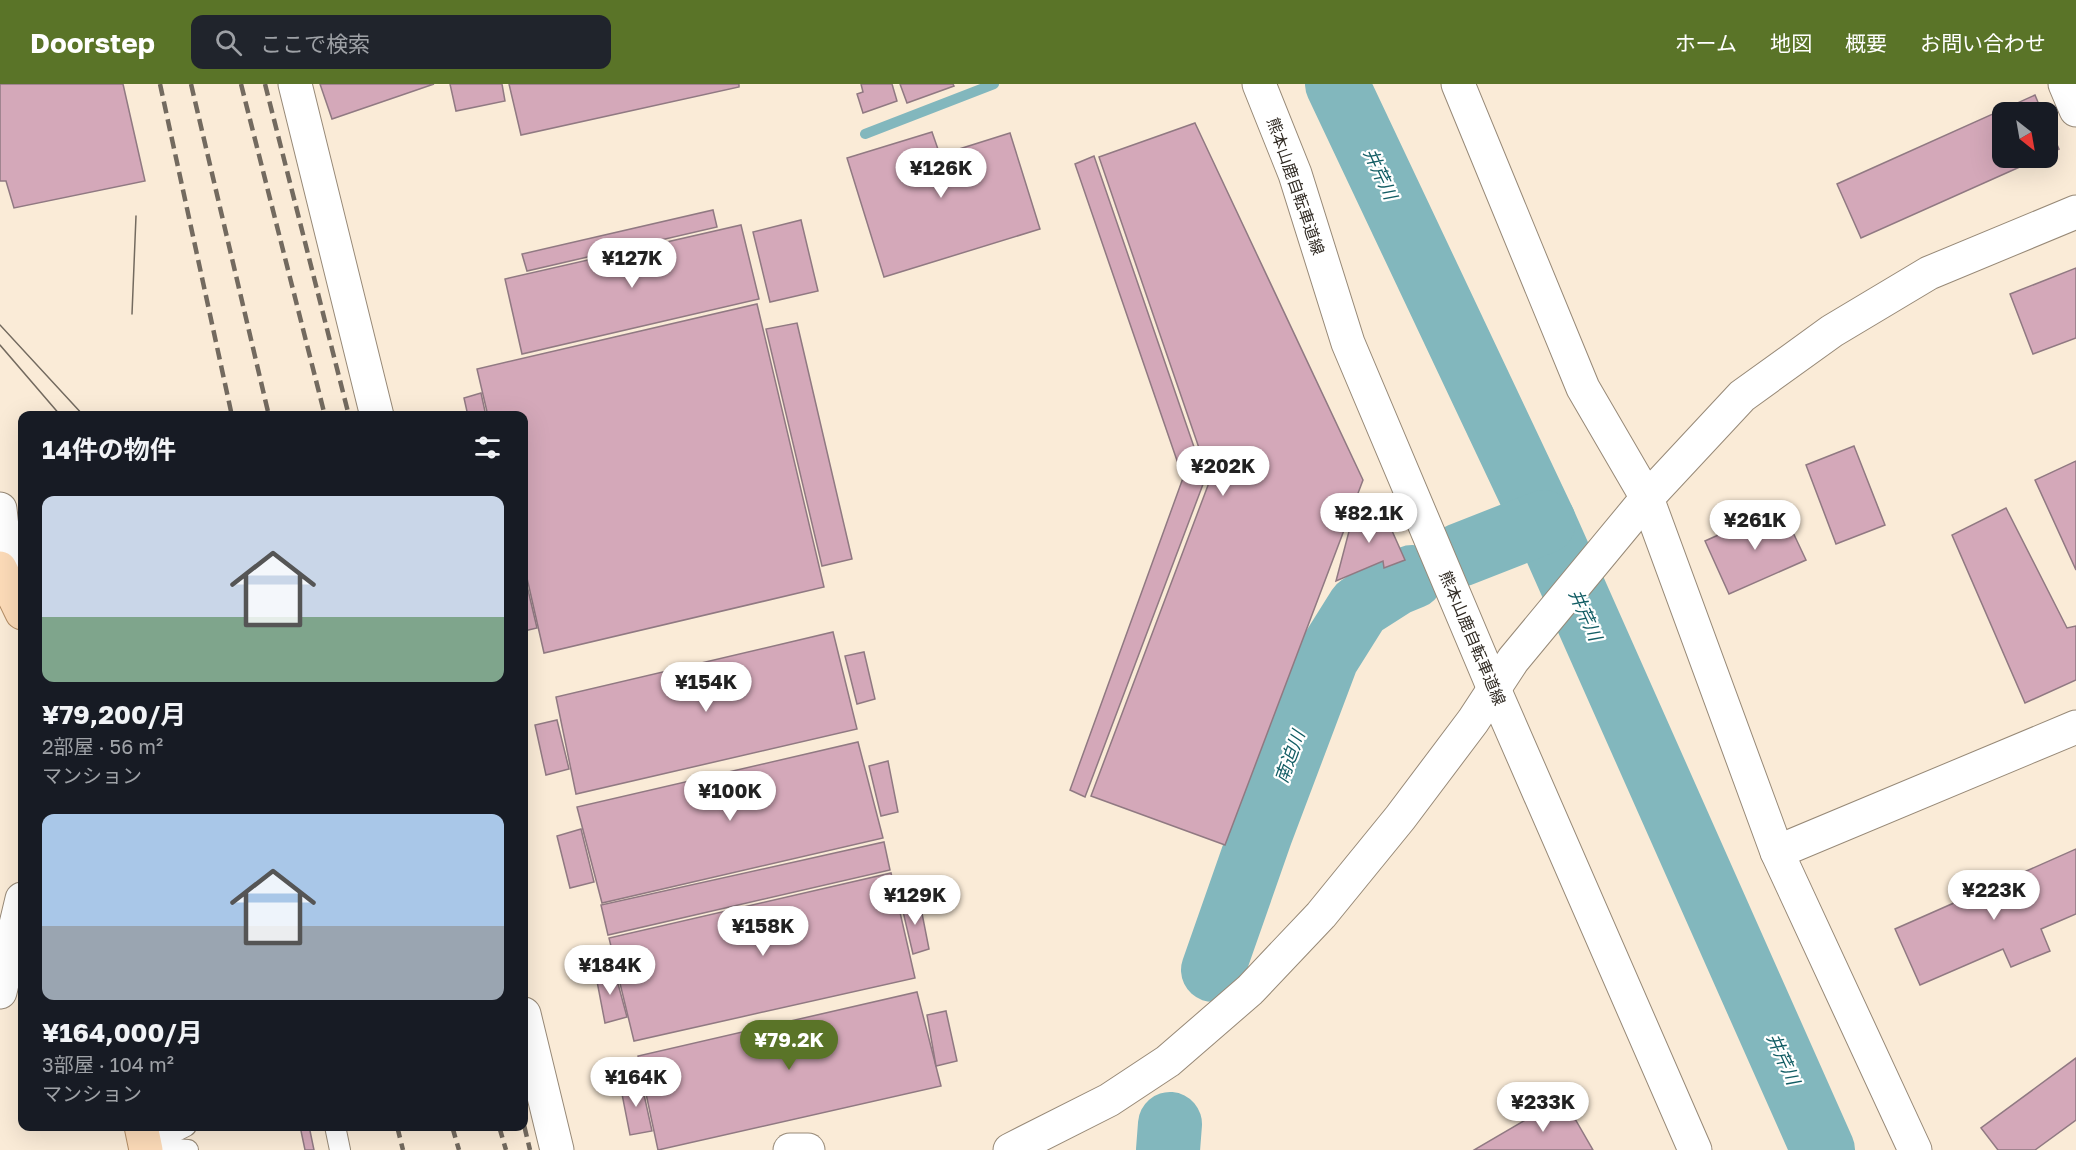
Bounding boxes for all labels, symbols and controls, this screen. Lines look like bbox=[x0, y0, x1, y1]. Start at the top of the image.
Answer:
search box bbox=[191, 15, 611, 69]
text: Doorstep bbox=[30, 26, 155, 59]
icon: search bbox=[212, 26, 245, 59]
text: ここで検索 bbox=[260, 30, 370, 57]
text: ホーム bbox=[1675, 30, 1737, 56]
text: 地図 bbox=[1770, 30, 1812, 56]
text: 概要 bbox=[1845, 30, 1887, 56]
text: お問い合わせ bbox=[1920, 30, 2046, 56]
north arrow bbox=[1992, 102, 2058, 168]
map controls bbox=[1992, 102, 2058, 168]
street label: 熊本山鹿自転車道線 bbox=[1263, 115, 1329, 257]
water label: 井芹川 bbox=[1360, 144, 1403, 205]
pin: ¥126K bbox=[899, 148, 983, 199]
text: ¥126K bbox=[910, 155, 972, 179]
pin: ¥127K bbox=[590, 238, 674, 289]
text: ¥127K bbox=[601, 245, 663, 269]
icon: filters bbox=[471, 431, 504, 464]
text: 14件の物件 bbox=[42, 434, 176, 465]
pin: ¥202K bbox=[1181, 446, 1265, 497]
text: ¥202K bbox=[1190, 453, 1256, 477]
pin: ¥82.1K bbox=[1320, 493, 1418, 544]
text: ¥82.1K bbox=[1334, 500, 1404, 524]
pin: ¥261K bbox=[1713, 500, 1797, 551]
text: ¥261K bbox=[1724, 507, 1786, 531]
icon: home bbox=[219, 535, 327, 643]
street label: 熊本山鹿自転車道線 bbox=[1436, 568, 1510, 708]
water label: 井芹川 bbox=[1565, 585, 1608, 646]
pin: ¥154K bbox=[664, 662, 748, 713]
text: ¥154K bbox=[675, 669, 737, 693]
text: ¥79,200/月 bbox=[42, 699, 186, 730]
water label: 南迫川 bbox=[1269, 726, 1309, 786]
text: 2部屋 · 56 m² bbox=[42, 734, 163, 758]
text: マンション bbox=[42, 763, 142, 787]
pin: ¥100K bbox=[688, 771, 772, 822]
text: ¥100K bbox=[698, 778, 762, 802]
icon: home bbox=[219, 853, 327, 961]
pin: ¥223K bbox=[1952, 870, 2036, 921]
pin: ¥129K bbox=[873, 875, 957, 926]
text: ¥223K bbox=[1962, 877, 2026, 901]
text: ¥129K bbox=[884, 882, 946, 906]
pin: ¥158K bbox=[721, 906, 805, 957]
text: ¥158K bbox=[732, 913, 795, 937]
pin: ¥184K bbox=[568, 945, 652, 996]
text: ¥184K bbox=[578, 952, 642, 976]
text: ¥164,000/月 bbox=[42, 1017, 203, 1048]
pin: ¥79.2K bbox=[740, 1020, 838, 1071]
text: ¥79.2K bbox=[754, 1027, 824, 1051]
water label: 井芹川 bbox=[1763, 1029, 1806, 1090]
text: 3部屋 · 104 m² bbox=[42, 1052, 174, 1076]
pin: ¥164K bbox=[594, 1057, 678, 1108]
text: ¥164K bbox=[604, 1064, 668, 1088]
text: マンション bbox=[42, 1081, 142, 1105]
pin: ¥233K bbox=[1501, 1082, 1585, 1133]
text: ¥233K bbox=[1511, 1089, 1575, 1113]

